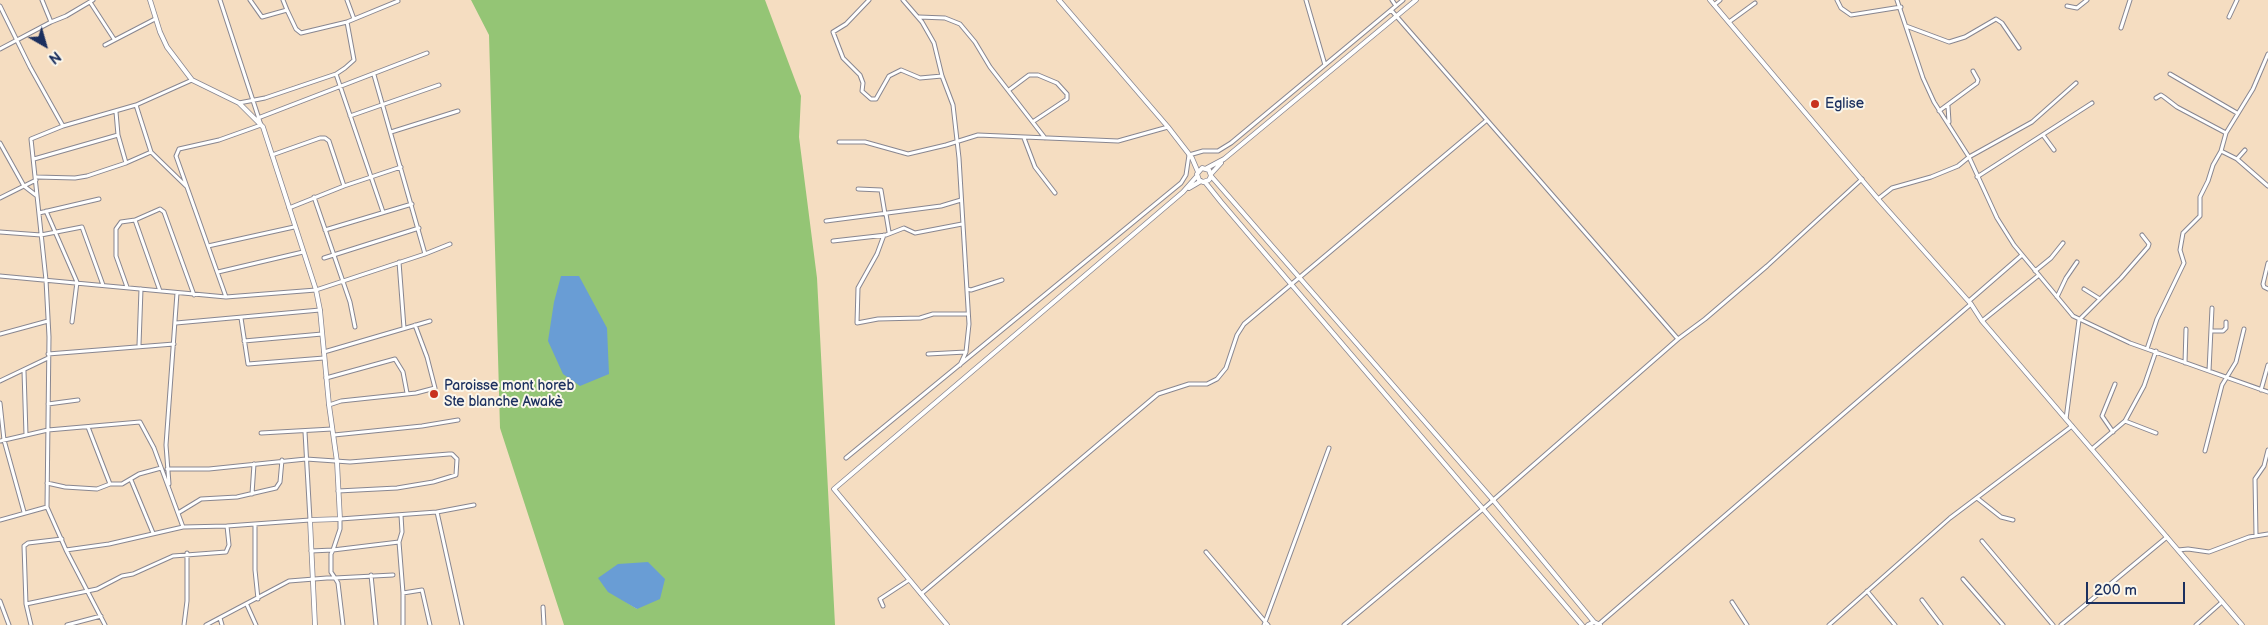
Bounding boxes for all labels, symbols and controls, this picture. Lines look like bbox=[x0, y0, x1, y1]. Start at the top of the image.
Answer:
north arrow bbox=[20, 20, 70, 70]
text: N bbox=[45, 47, 64, 67]
place label: Eglise bbox=[1825, 96, 1864, 112]
marker: Eglise bbox=[1809, 98, 1821, 110]
place label: Paroisse mont horeb Ste blanche Awakè bbox=[444, 378, 574, 411]
marker: Paroisse mont horeb Ste blanche Awakè bbox=[428, 388, 440, 400]
scale bar bbox=[2088, 572, 2187, 604]
text: 200 m bbox=[2094, 581, 2137, 600]

